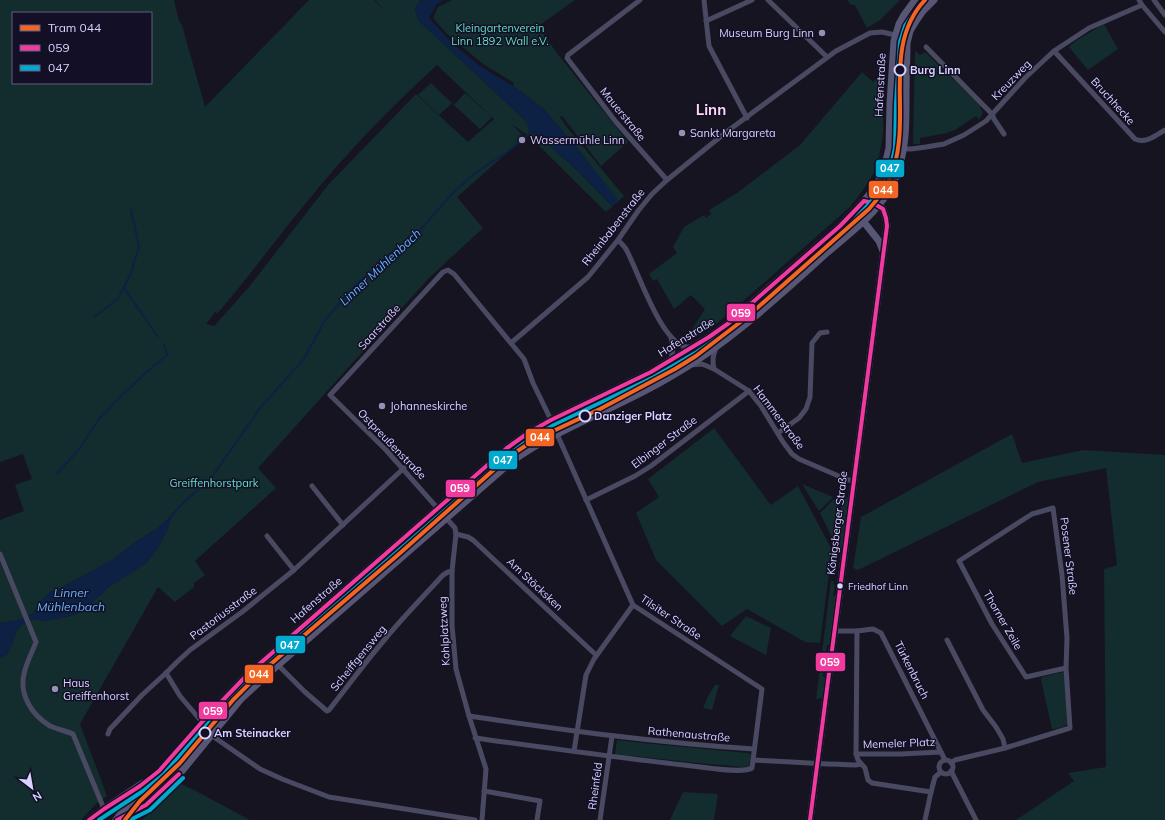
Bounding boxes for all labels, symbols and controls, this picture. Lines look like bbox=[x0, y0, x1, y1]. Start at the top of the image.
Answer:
legend bbox=[12, 12, 152, 84]
text: Tram 044 bbox=[48, 20, 101, 35]
park label: Kleingartenverein Linn 1892 Wall e.V. bbox=[451, 21, 549, 48]
place label: Museum Burg Linn bbox=[719, 26, 814, 40]
marker: Museum Burg Linn bbox=[817, 28, 827, 38]
text: 059 bbox=[48, 40, 70, 55]
street label: Hafenstraße bbox=[871, 53, 889, 117]
street label: Kreuzweg bbox=[988, 57, 1034, 103]
text: 047 bbox=[48, 60, 70, 75]
marker: Burg Linn bbox=[893, 63, 907, 77]
place label: Burg Linn bbox=[910, 63, 961, 77]
street label: Bruchhecke bbox=[1088, 74, 1138, 128]
street label: Mauerstraße bbox=[597, 84, 649, 144]
district label: Linn bbox=[696, 100, 726, 119]
place label: Sankt Margareta bbox=[690, 126, 776, 140]
marker: Sankt Margareta bbox=[677, 128, 687, 138]
place label: Wassermühle Linn bbox=[530, 133, 625, 147]
marker: Wassermühle Linn bbox=[517, 135, 527, 145]
line badge: 047 bbox=[875, 159, 905, 178]
text: 047 bbox=[880, 161, 900, 175]
line badge: 044 bbox=[868, 180, 899, 199]
text: 044 bbox=[873, 183, 893, 197]
street label: Rheinbabenstraße bbox=[579, 186, 647, 268]
water label: Linner Mühlenbach bbox=[336, 226, 424, 308]
street label: Saarstraße bbox=[355, 301, 403, 353]
line badge: 059 bbox=[726, 303, 756, 322]
text: 059 bbox=[731, 306, 751, 320]
street label: Hafenstraße bbox=[655, 314, 717, 360]
street label: Hammerstraße bbox=[750, 382, 808, 452]
place label: Johanneskirche bbox=[390, 399, 467, 413]
marker: Johanneskirche bbox=[377, 401, 387, 411]
street label: Ostpreußenstraße bbox=[355, 406, 429, 482]
marker: Danziger Platz bbox=[578, 409, 592, 423]
place label: Danziger Platz bbox=[594, 409, 672, 423]
street label: Elbinger Straße bbox=[628, 413, 700, 471]
line badge: 044 bbox=[525, 428, 555, 447]
text: 044 bbox=[530, 430, 550, 444]
line badge: 047 bbox=[488, 450, 518, 470]
text: 047 bbox=[493, 453, 513, 467]
street label: Königsberger Straße bbox=[824, 470, 850, 576]
park label: Greiffenhorstpark bbox=[170, 476, 259, 490]
line badge: 059 bbox=[445, 479, 476, 498]
text: 059 bbox=[450, 481, 470, 495]
street label: Posener Straße bbox=[1057, 516, 1081, 596]
street label: Am Stöcksken bbox=[504, 554, 566, 614]
street label: Hafenstraße bbox=[287, 574, 345, 626]
place label: Friedhof Linn bbox=[848, 580, 908, 593]
marker: Friedhof Linn bbox=[835, 581, 845, 591]
street label: Pastoriusstraße bbox=[187, 583, 259, 643]
water label: Linner Mühlenbach bbox=[37, 585, 105, 614]
street label: Thorner Zeile bbox=[980, 588, 1026, 652]
street label: Tilsiter Straße bbox=[638, 591, 704, 643]
street label: Kohlplatzweg bbox=[435, 596, 453, 666]
street label: Scheiffgensweg bbox=[327, 622, 389, 694]
line badge: 047 bbox=[275, 635, 306, 654]
text: 047 bbox=[280, 638, 300, 652]
street label: Türkenbruch bbox=[891, 639, 933, 701]
line badge: 059 bbox=[815, 652, 846, 672]
text: 059 bbox=[820, 655, 840, 669]
line badge: 044 bbox=[244, 664, 274, 684]
text: 044 bbox=[249, 667, 269, 681]
place label: Haus Greiffenhorst bbox=[63, 676, 129, 703]
marker: Haus Greiffenhorst bbox=[50, 684, 60, 694]
line badge: 059 bbox=[198, 701, 228, 720]
text: 059 bbox=[203, 704, 223, 718]
street label: Rathenaustraße bbox=[647, 723, 731, 745]
marker: Am Steinacker bbox=[198, 726, 212, 740]
place label: Am Steinacker bbox=[214, 726, 291, 740]
street label: Memeler Platz bbox=[863, 735, 936, 751]
street label: Rheinfeld bbox=[585, 761, 605, 811]
north arrow bbox=[12, 768, 52, 808]
text: N bbox=[30, 788, 44, 805]

